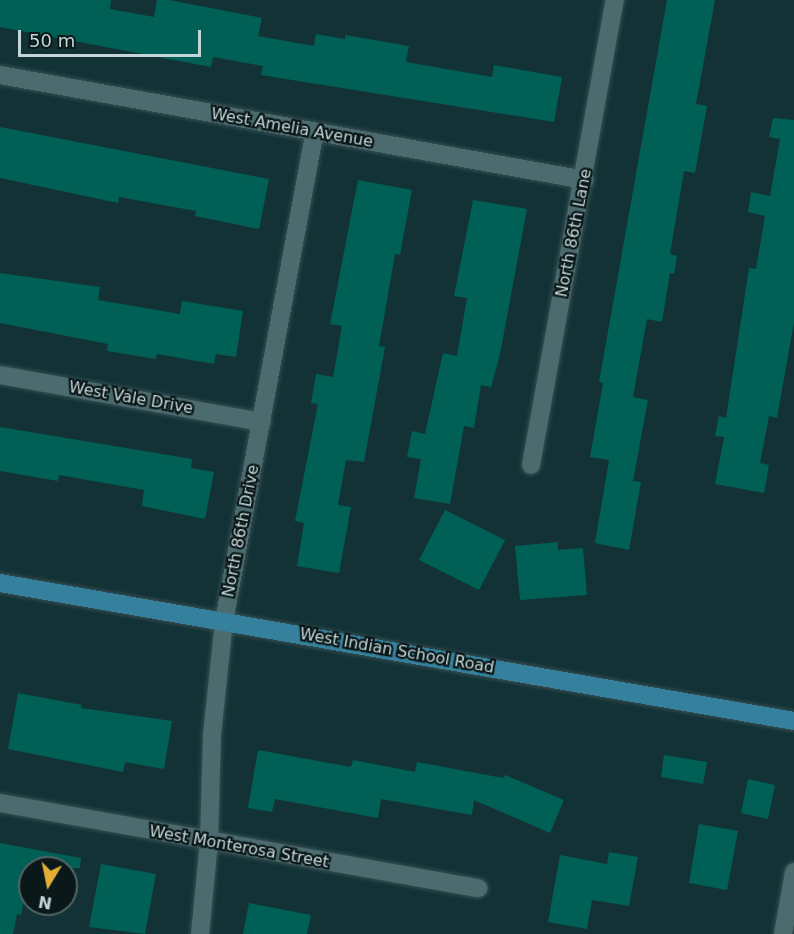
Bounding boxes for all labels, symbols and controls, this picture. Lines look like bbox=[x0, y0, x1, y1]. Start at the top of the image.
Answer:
scale bar bbox=[21, 18, 204, 56]
text: 50 m bbox=[29, 30, 75, 51]
street label: West Amelia Avenue bbox=[210, 104, 374, 152]
street label: North 86th Lane bbox=[552, 167, 596, 299]
street label: West Vale Drive bbox=[67, 378, 195, 418]
street label: North 86th Drive bbox=[219, 463, 263, 599]
street label: West Indian School Road bbox=[298, 624, 496, 678]
street label: West Monterosa Street bbox=[148, 822, 330, 872]
north arrow bbox=[18, 856, 78, 916]
text: N bbox=[37, 892, 53, 913]

